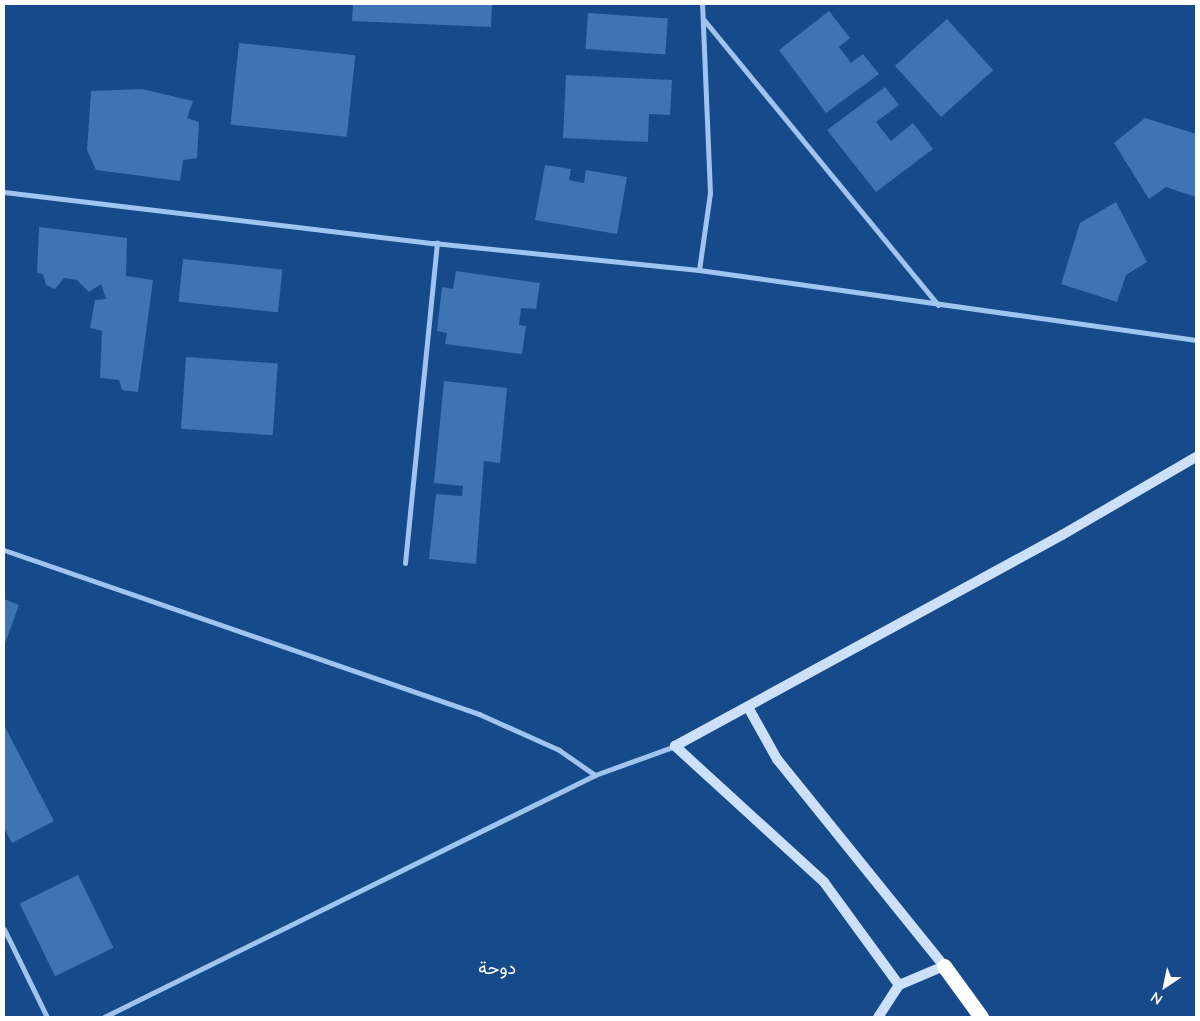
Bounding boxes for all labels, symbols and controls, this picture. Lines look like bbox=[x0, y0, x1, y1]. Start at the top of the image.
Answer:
district label: دوحة bbox=[478, 957, 516, 979]
north arrow bbox=[1140, 961, 1190, 1011]
text: N bbox=[1147, 988, 1166, 1009]

